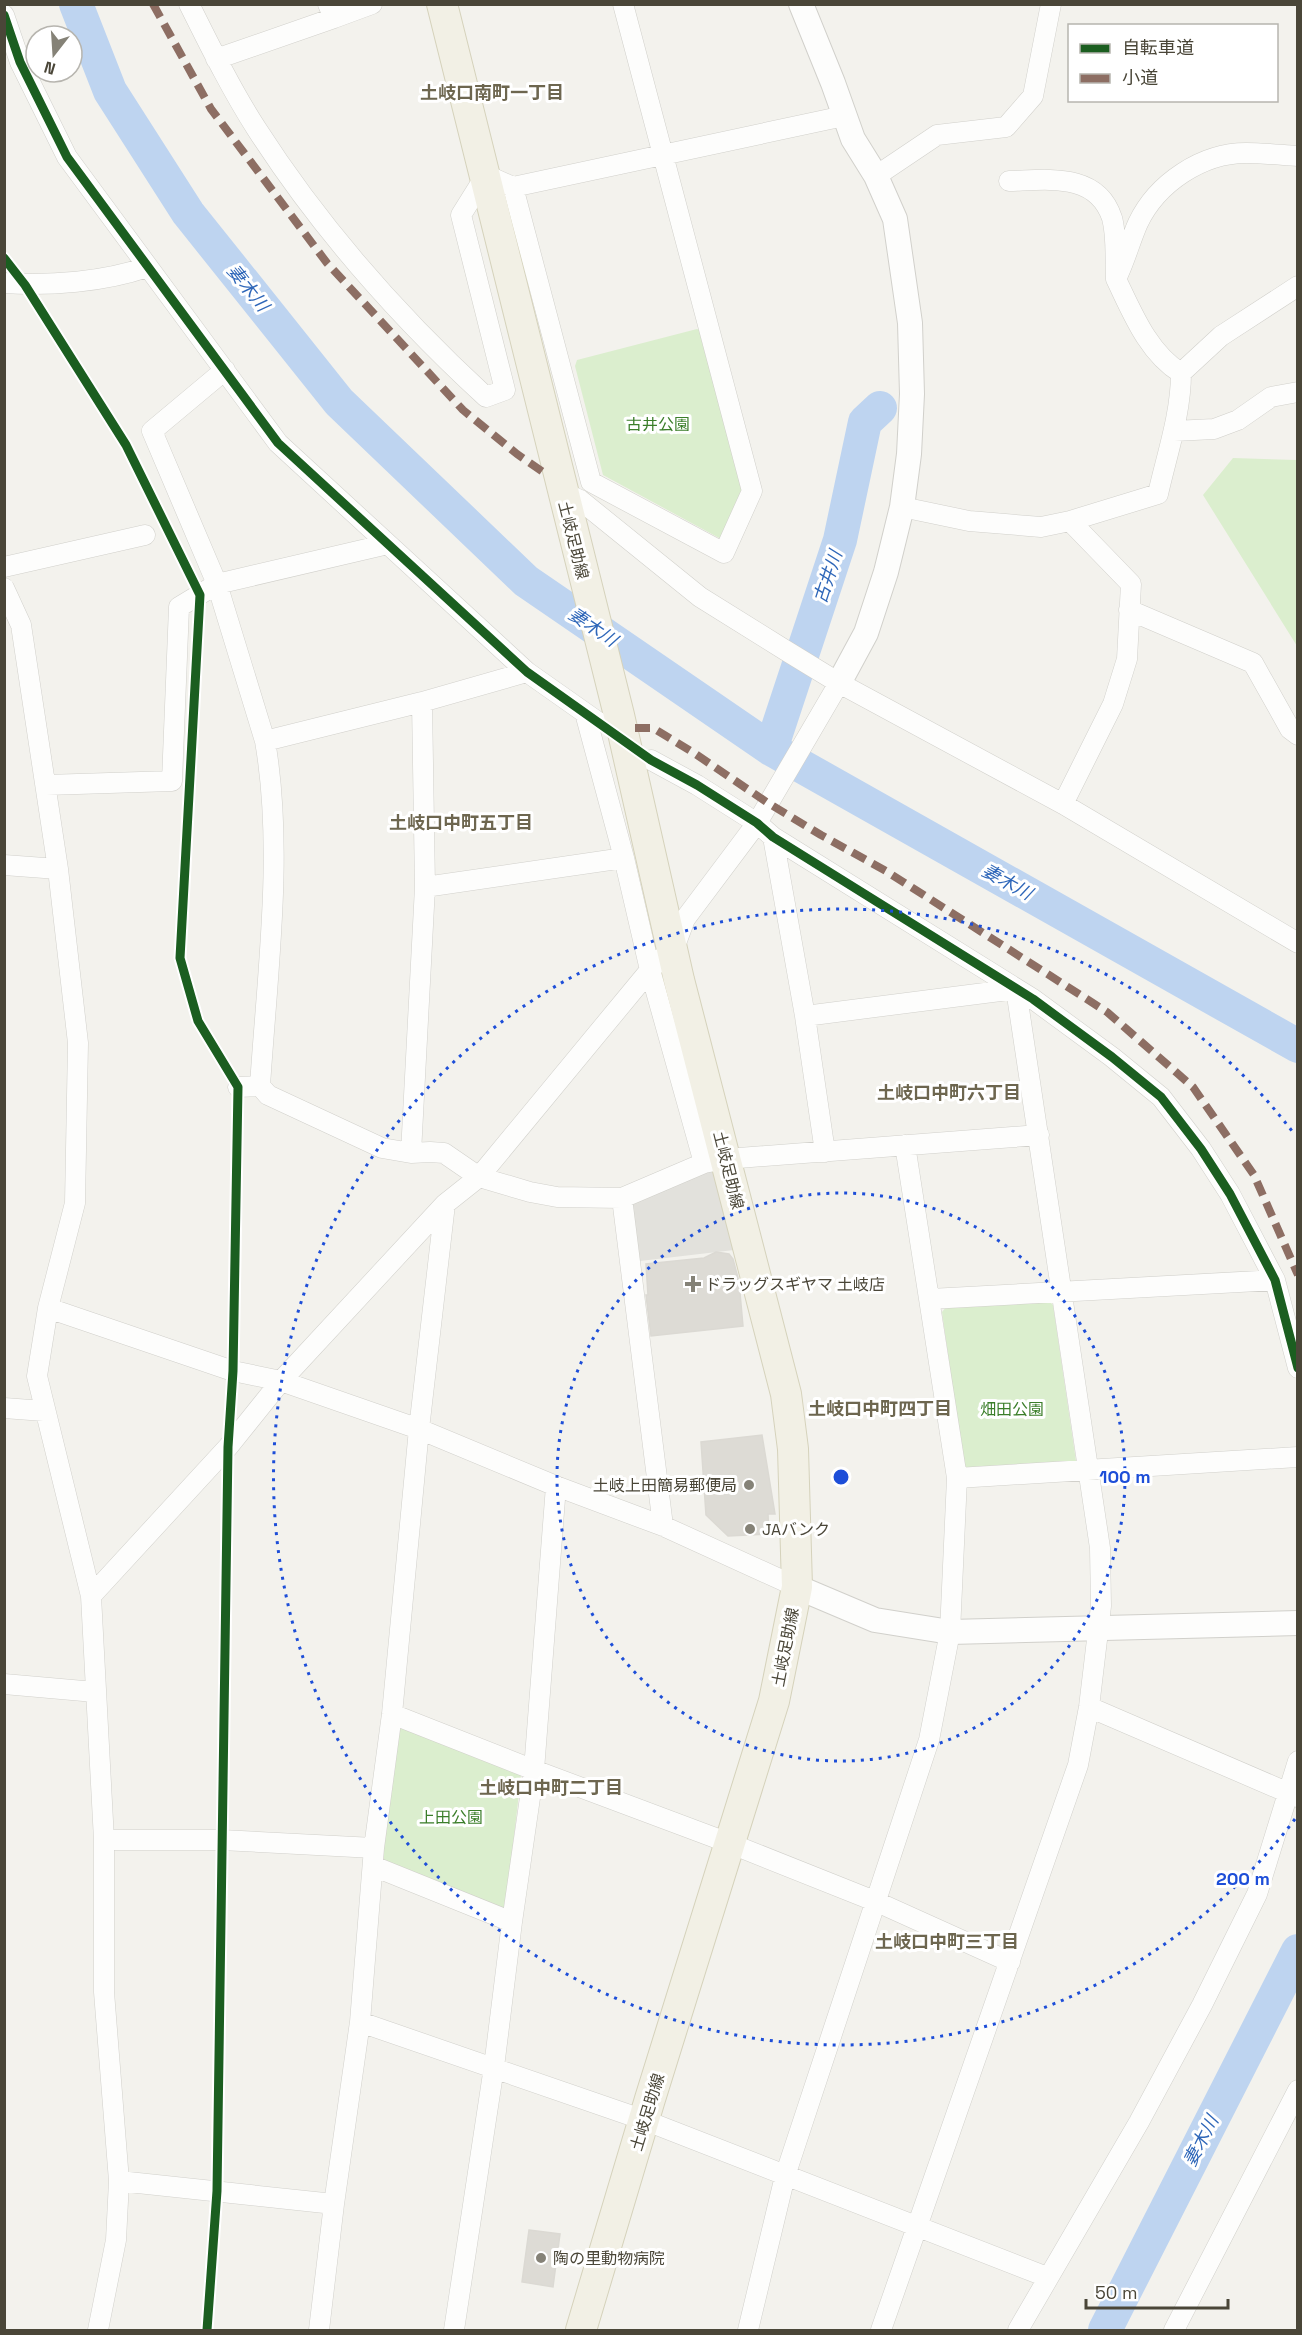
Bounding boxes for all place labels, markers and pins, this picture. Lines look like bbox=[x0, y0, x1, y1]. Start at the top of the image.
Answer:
place label: ドラッグスギヤマ 土岐店 bbox=[705, 1274, 885, 1295]
marker: ドラッグスギヤマ 土岐店 bbox=[686, 1277, 700, 1291]
centre of rings bbox=[831, 1467, 851, 1487]
place label: 土岐上田簡易郵便局 bbox=[593, 1475, 737, 1496]
marker: 土岐上田簡易郵便局 bbox=[742, 1478, 756, 1492]
place label: JAバンク bbox=[762, 1519, 830, 1540]
marker: JAバンク bbox=[743, 1522, 757, 1536]
place label: 陶の里動物病院 bbox=[553, 2248, 665, 2269]
marker: 陶の里動物病院 bbox=[534, 2251, 548, 2265]

